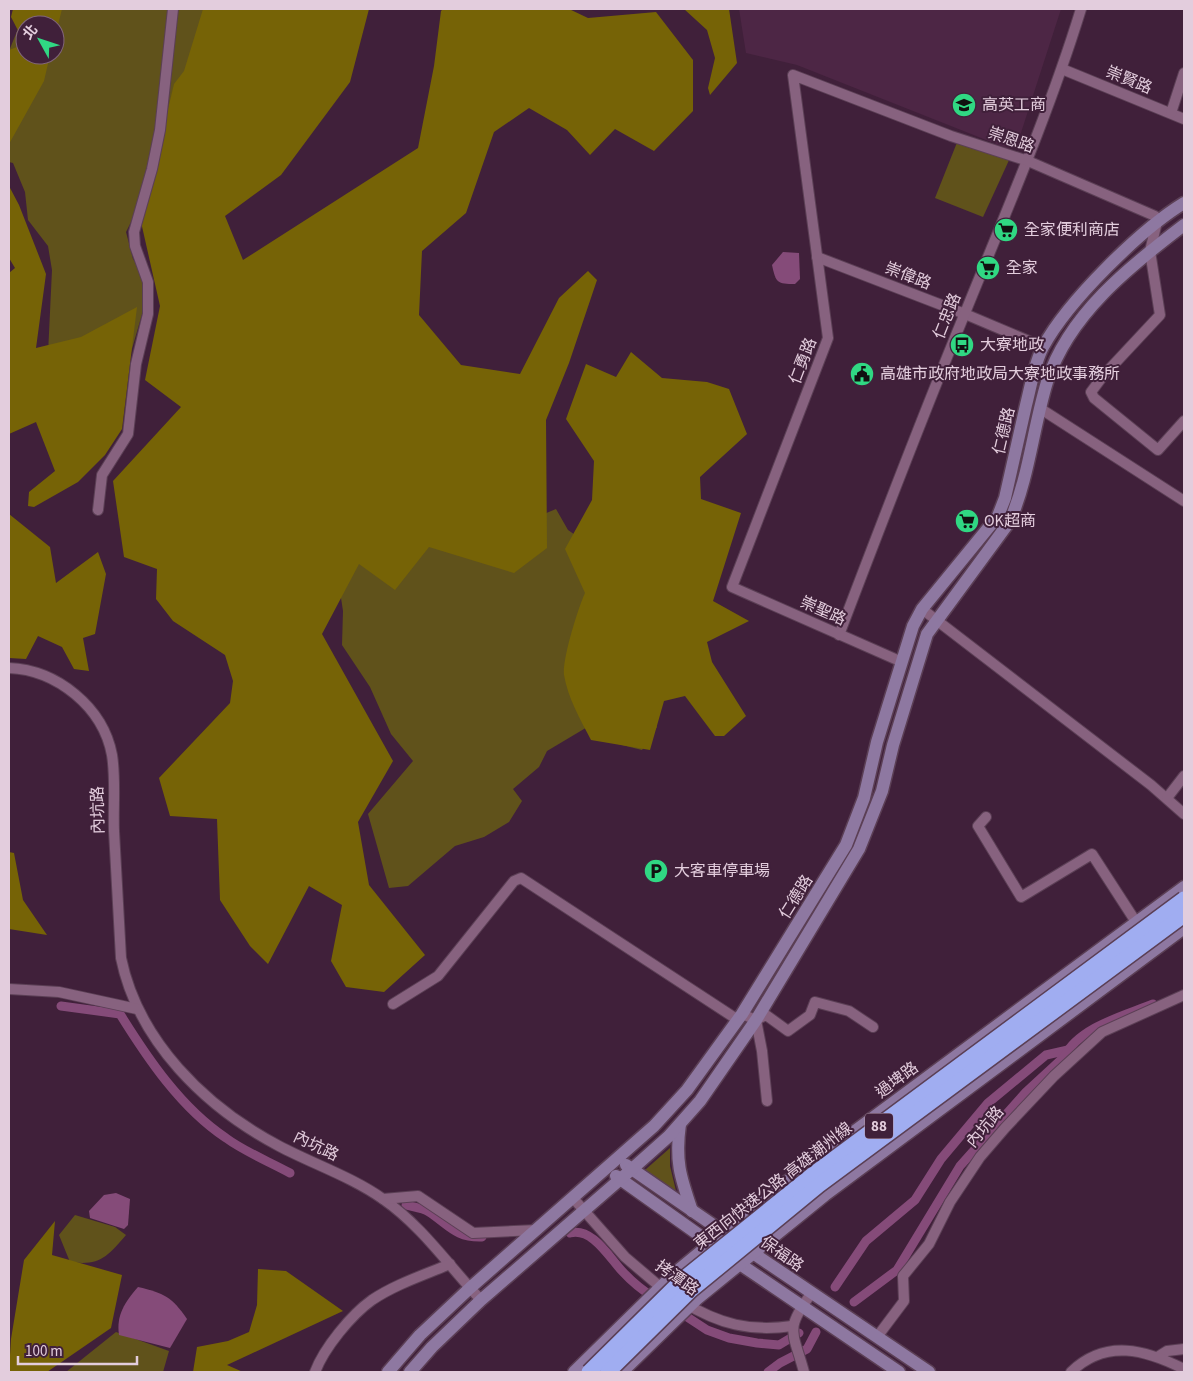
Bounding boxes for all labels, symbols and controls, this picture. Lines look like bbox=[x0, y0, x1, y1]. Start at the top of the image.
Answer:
north arrow bbox=[15, 15, 65, 65]
text: 北 bbox=[19, 20, 43, 44]
street label: 崇賢路 bbox=[1103, 61, 1155, 99]
school or university icon: 高英工商 bbox=[951, 92, 977, 118]
place label: 高英工商 bbox=[982, 94, 1046, 116]
street label: 崇恩路 bbox=[985, 122, 1037, 158]
supermarket icon: 全家便利商店 bbox=[993, 217, 1019, 243]
place label: 全家便利商店 bbox=[1024, 219, 1120, 241]
supermarket icon: 全家 bbox=[975, 255, 1001, 281]
street label: 崇偉路 bbox=[882, 257, 934, 295]
place label: 全家 bbox=[1006, 257, 1038, 279]
street label: 仁忠路 bbox=[928, 290, 966, 342]
bus stop icon: 大寮地政 bbox=[949, 332, 975, 358]
place label: 大寮地政 bbox=[980, 334, 1044, 356]
street label: 仁勇路 bbox=[784, 335, 822, 387]
public building icon: 高雄市政府地政局大寮地政事務所 bbox=[849, 361, 875, 387]
place label: 高雄市政府地政局大寮地政事務所 bbox=[880, 363, 1120, 385]
street label: 仁德路 bbox=[988, 405, 1020, 457]
supermarket icon: OK超商 bbox=[954, 508, 980, 534]
place label: OK超商 bbox=[984, 510, 1036, 532]
street label: 崇聖路 bbox=[797, 591, 849, 631]
street label: 內坑路 bbox=[87, 786, 109, 834]
parking icon: 大客車停車場 bbox=[643, 858, 669, 884]
place label: 大客車停車場 bbox=[674, 860, 770, 882]
street label: 仁德路 bbox=[774, 871, 818, 923]
street label: 過埤路 bbox=[871, 1057, 923, 1103]
street label: 內坑路 bbox=[961, 1102, 1009, 1152]
road number: 88 bbox=[865, 1114, 893, 1138]
street label: 東西向快速公路 高雄潮州線 bbox=[689, 1117, 857, 1255]
street label: 內坑路 bbox=[290, 1126, 342, 1166]
street label: 保福路 bbox=[756, 1231, 808, 1277]
street label: 拷潭路 bbox=[651, 1255, 703, 1301]
scale bar bbox=[18, 1334, 136, 1366]
text: 100 m bbox=[25, 1341, 63, 1362]

